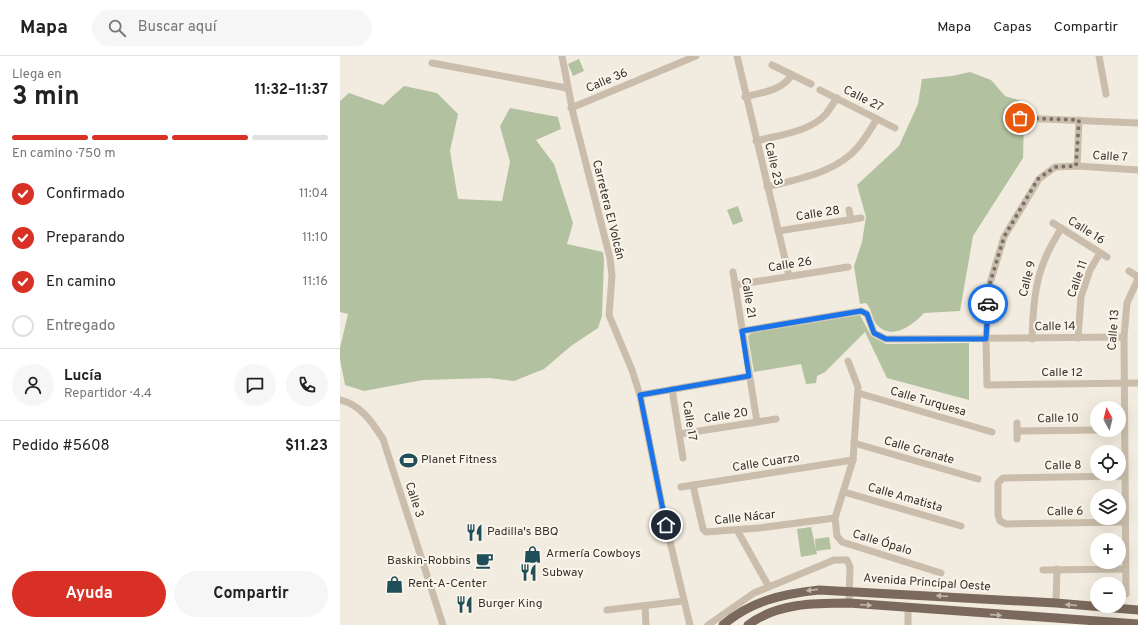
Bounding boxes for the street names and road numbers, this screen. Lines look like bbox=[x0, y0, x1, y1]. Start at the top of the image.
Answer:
street label: Calle 36 bbox=[584, 65, 630, 97]
street label: Calle 27 bbox=[840, 82, 886, 116]
street label: Calle 23 bbox=[760, 141, 786, 187]
street label: Calle 7 bbox=[1092, 148, 1128, 166]
street label: Carretera El Volcán bbox=[588, 158, 628, 262]
street label: Calle 28 bbox=[795, 203, 841, 225]
street label: Calle 16 bbox=[1064, 213, 1108, 249]
street label: Calle 26 bbox=[767, 254, 813, 276]
street label: Calle 11 bbox=[1064, 258, 1092, 300]
street label: Calle 9 bbox=[1016, 259, 1040, 299]
street label: Calle 21 bbox=[737, 276, 759, 320]
street label: Calle 13 bbox=[1105, 309, 1123, 351]
street label: Calle 14 bbox=[1034, 319, 1076, 335]
street label: Calle 12 bbox=[1041, 365, 1083, 381]
street label: Calle Turquesa bbox=[888, 383, 968, 421]
street label: Calle 17 bbox=[678, 400, 700, 442]
street label: Calle 20 bbox=[703, 405, 749, 427]
street label: Calle 10 bbox=[1037, 411, 1079, 427]
street label: Calle Granate bbox=[882, 433, 956, 469]
street label: Calle Cuarzo bbox=[731, 450, 801, 476]
street label: Calle 8 bbox=[1044, 458, 1082, 474]
street label: Calle 3 bbox=[401, 480, 427, 520]
street label: Calle Amatista bbox=[866, 480, 944, 516]
street label: Calle 6 bbox=[1046, 504, 1084, 520]
street label: Calle Nácar bbox=[714, 507, 777, 529]
street label: Calle Ópalo bbox=[850, 526, 914, 560]
street label: Avenida Principal Oeste bbox=[863, 571, 991, 595]

